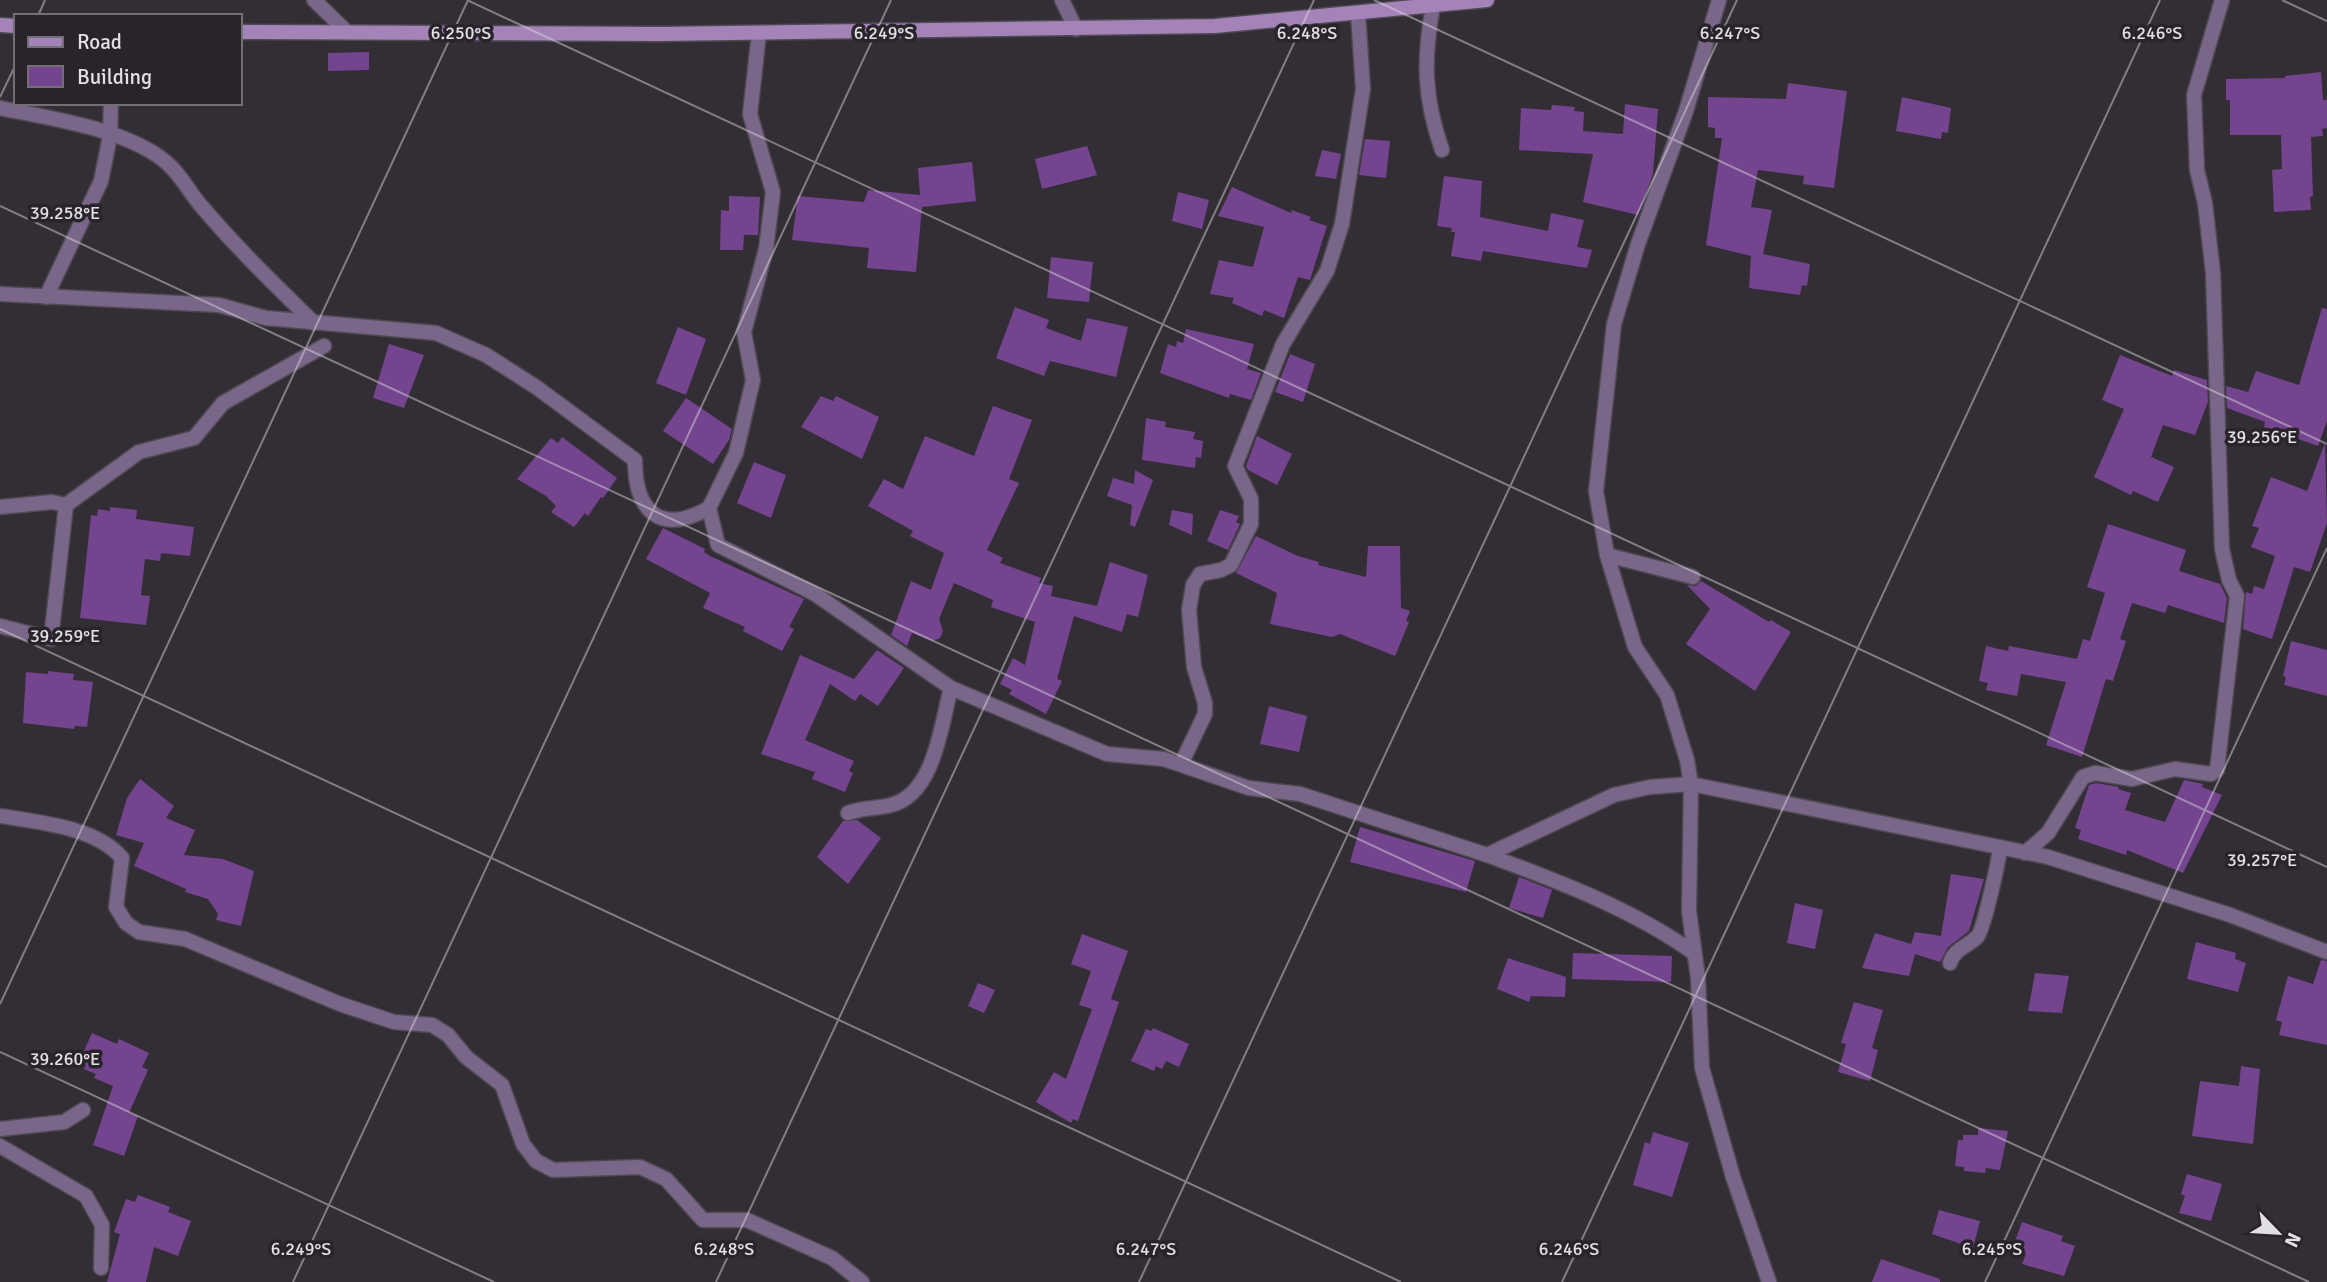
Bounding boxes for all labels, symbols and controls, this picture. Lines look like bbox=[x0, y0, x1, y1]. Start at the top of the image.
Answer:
legend bbox=[14, 14, 242, 105]
text: 6.250°S bbox=[431, 22, 491, 44]
text: 6.249°S bbox=[854, 22, 914, 44]
text: 6.248°S bbox=[1277, 22, 1337, 44]
text: 6.247°S bbox=[1700, 22, 1760, 44]
text: 6.246°S bbox=[2122, 22, 2182, 44]
text: Road bbox=[77, 29, 122, 55]
text: Building bbox=[77, 64, 152, 90]
text: 39.258°E bbox=[30, 202, 100, 224]
text: 39.256°E bbox=[2227, 426, 2297, 448]
text: 39.259°E bbox=[30, 625, 100, 647]
text: 39.257°E bbox=[2227, 849, 2297, 871]
text: 39.260°E bbox=[30, 1048, 100, 1070]
north arrow bbox=[2243, 1198, 2313, 1268]
text: N bbox=[2279, 1229, 2306, 1251]
text: 6.249°S bbox=[271, 1238, 331, 1260]
text: 6.248°S bbox=[694, 1238, 754, 1260]
text: 6.247°S bbox=[1116, 1238, 1176, 1260]
text: 6.246°S bbox=[1539, 1238, 1599, 1260]
text: 6.245°S bbox=[1962, 1238, 2022, 1260]

